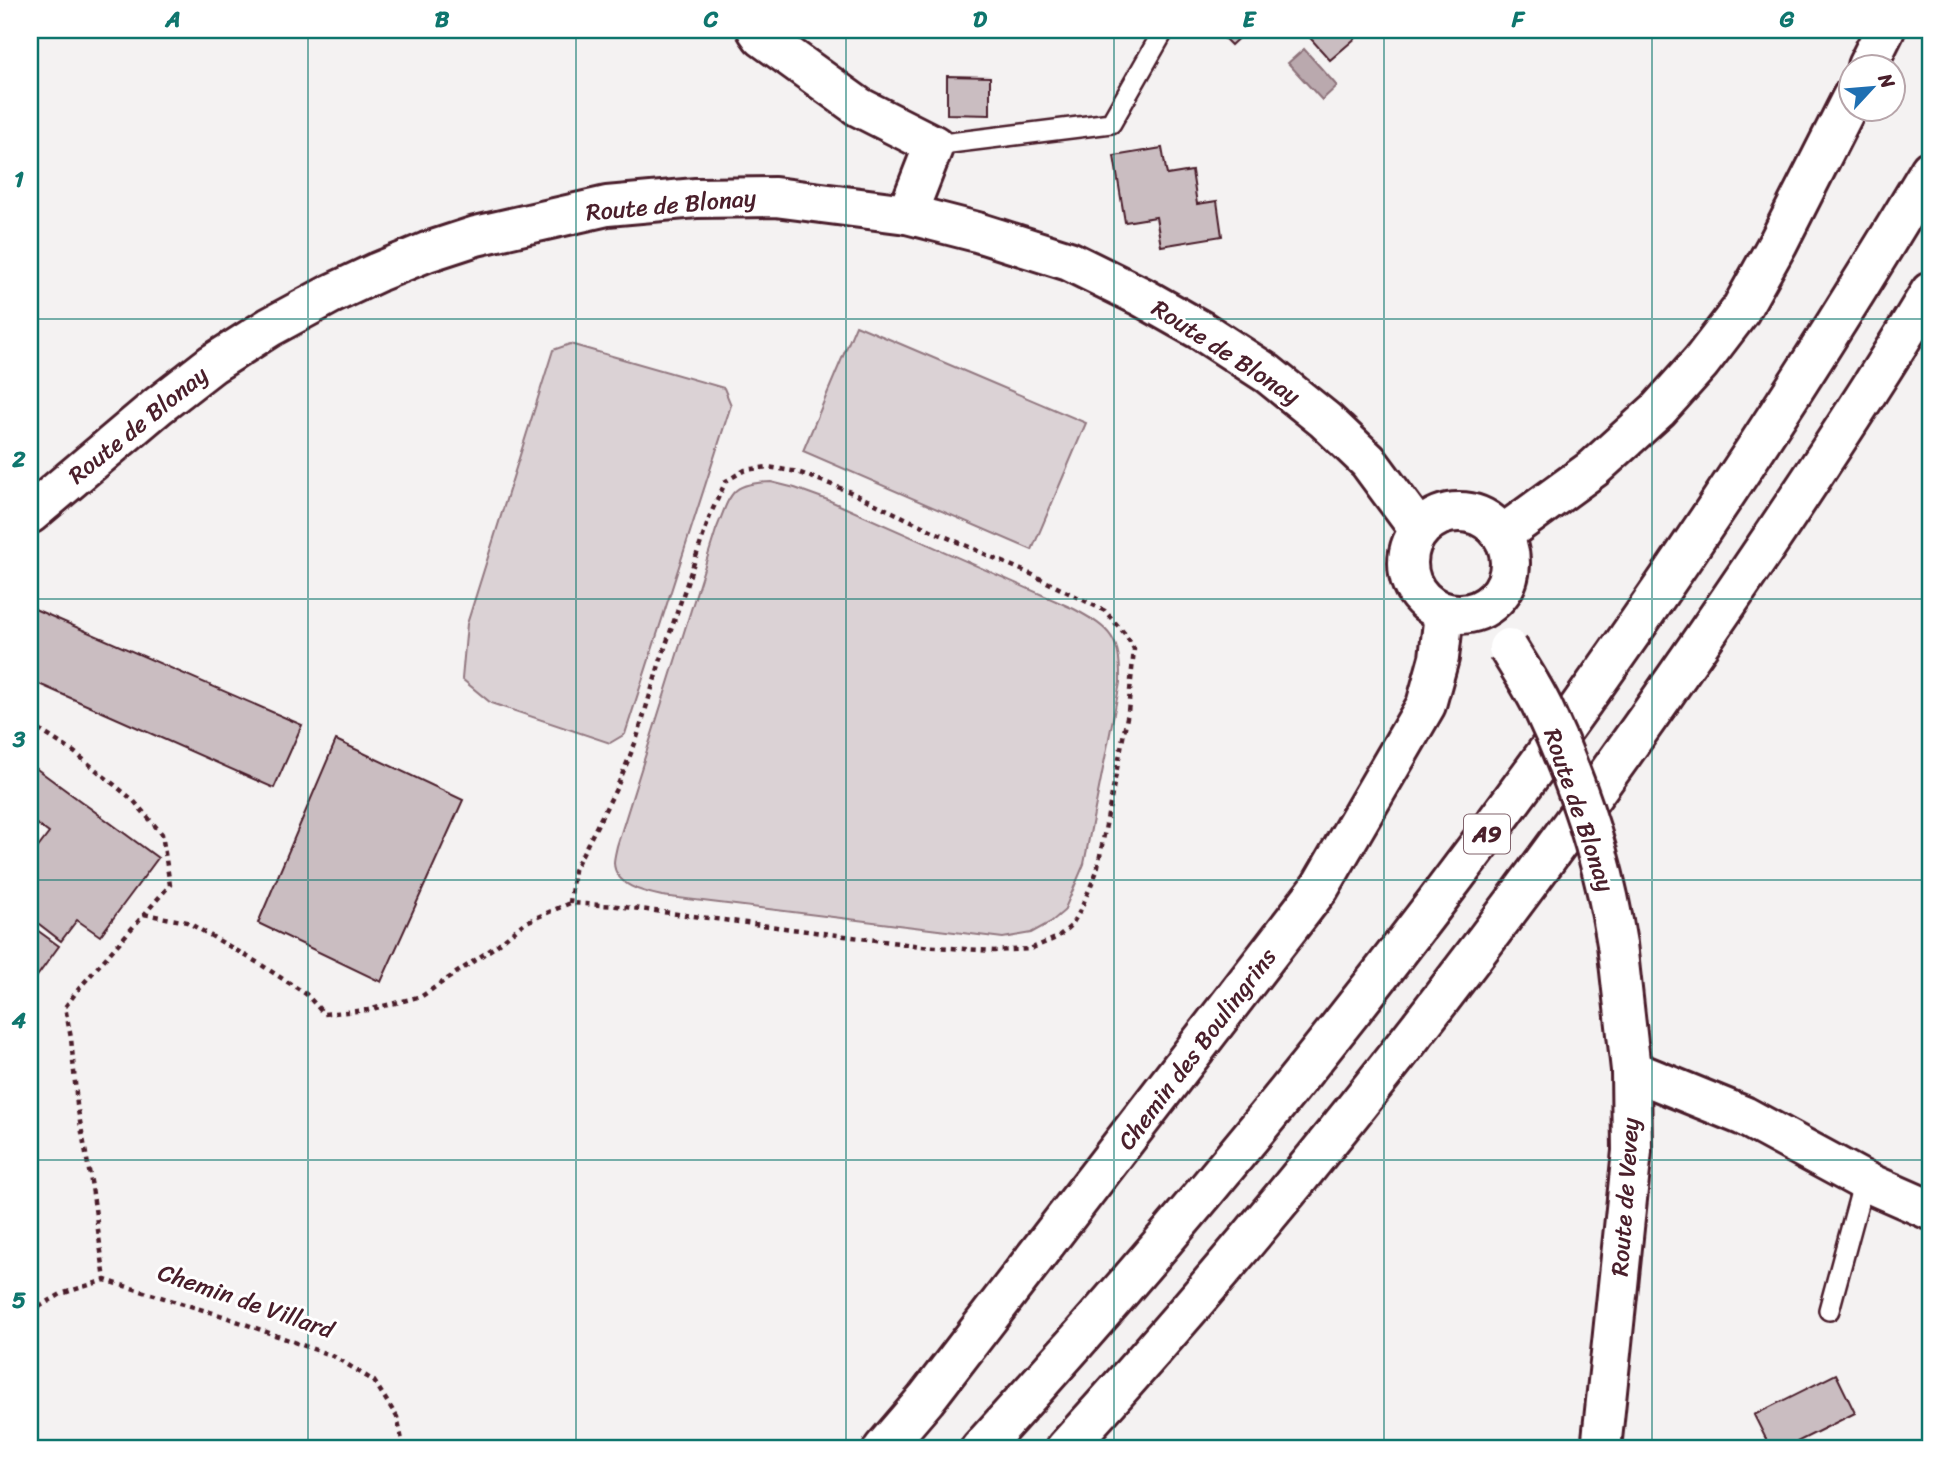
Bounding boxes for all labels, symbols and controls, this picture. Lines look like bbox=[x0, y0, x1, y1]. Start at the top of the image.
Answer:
text: A bbox=[164, 0, 181, 40]
text: B bbox=[435, 0, 450, 40]
text: C bbox=[703, 0, 719, 40]
text: D bbox=[973, 0, 988, 40]
text: E bbox=[1243, 0, 1258, 40]
text: F bbox=[1511, 0, 1526, 40]
text: G bbox=[1779, 0, 1795, 40]
north arrow bbox=[1838, 52, 1908, 122]
text: N bbox=[1869, 67, 1905, 95]
text: 1 bbox=[14, 159, 24, 200]
street label: Route de Blonay bbox=[584, 177, 758, 233]
street label: Route de Blonay bbox=[1143, 288, 1309, 416]
street label: Route de Blonay bbox=[58, 355, 218, 495]
text: 2 bbox=[11, 439, 26, 480]
text: 3 bbox=[12, 719, 26, 760]
street label: Route de Blonay bbox=[1531, 722, 1627, 898]
road number: A9 bbox=[1464, 814, 1510, 854]
street label: Chemin des Boulingrins bbox=[1107, 939, 1287, 1159]
text: 4 bbox=[11, 1000, 27, 1041]
street label: Route de Vevey bbox=[1599, 1116, 1652, 1278]
street label: Chemin de Villard bbox=[152, 1251, 341, 1351]
text: 5 bbox=[12, 1280, 26, 1321]

